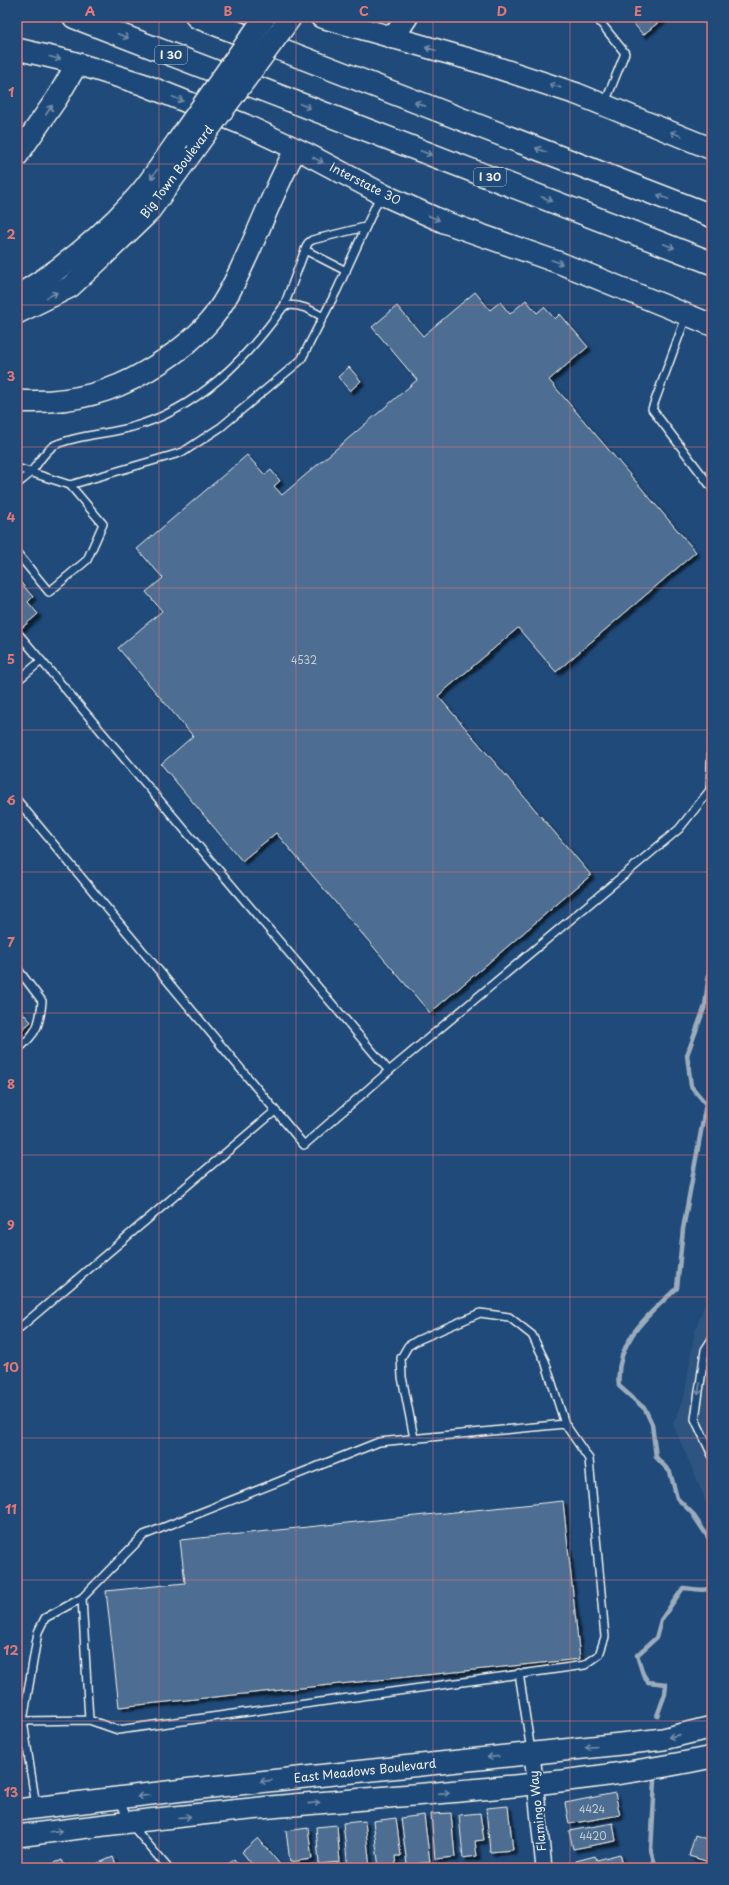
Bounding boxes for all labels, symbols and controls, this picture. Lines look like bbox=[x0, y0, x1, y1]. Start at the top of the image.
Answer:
text: A bbox=[85, 1, 95, 20]
text: B bbox=[224, 1, 233, 20]
text: C bbox=[359, 1, 369, 20]
text: D bbox=[497, 1, 507, 20]
text: E bbox=[634, 1, 642, 20]
one-way arrow bbox=[117, 33, 129, 41]
one-way arrow bbox=[424, 45, 437, 52]
road number: I 30 bbox=[155, 46, 187, 64]
one-way arrow bbox=[48, 55, 61, 62]
text: 1 bbox=[8, 82, 14, 101]
one-way arrow bbox=[549, 82, 561, 90]
one-way arrow bbox=[171, 95, 183, 103]
one-way arrow bbox=[414, 99, 426, 107]
one-way arrow bbox=[298, 103, 310, 111]
one-way arrow bbox=[45, 104, 53, 115]
street label: Big Town Boulevard bbox=[135, 121, 217, 222]
one-way arrow bbox=[670, 130, 682, 138]
one-way arrow bbox=[536, 146, 548, 154]
one-way arrow bbox=[419, 149, 431, 157]
one-way arrow bbox=[312, 157, 324, 164]
street label: Interstate 30 bbox=[327, 157, 404, 209]
one-way arrow bbox=[150, 168, 158, 179]
road number: I 30 bbox=[474, 168, 506, 186]
one-way arrow bbox=[657, 192, 669, 200]
one-way arrow bbox=[541, 196, 553, 204]
one-way arrow bbox=[428, 215, 440, 222]
text: 2 bbox=[6, 224, 16, 243]
one-way arrow bbox=[662, 243, 674, 251]
one-way arrow bbox=[550, 259, 562, 267]
one-way arrow bbox=[46, 291, 58, 298]
text: 3 bbox=[7, 366, 16, 385]
text: 4 bbox=[7, 507, 16, 526]
text: 5 bbox=[7, 649, 15, 668]
house number: 4532 bbox=[291, 652, 317, 667]
text: 6 bbox=[6, 790, 16, 809]
text: 7 bbox=[7, 932, 15, 951]
text: 8 bbox=[7, 1074, 15, 1093]
text: 9 bbox=[7, 1215, 15, 1234]
text: 10 bbox=[3, 1357, 19, 1376]
one-way arrow bbox=[695, 1382, 703, 1395]
text: 11 bbox=[5, 1499, 17, 1518]
text: 12 bbox=[3, 1640, 19, 1659]
one-way arrow bbox=[668, 1732, 681, 1740]
one-way arrow bbox=[585, 1743, 598, 1751]
street label: East Meadows Boulevard bbox=[293, 1754, 438, 1786]
one-way arrow bbox=[487, 1754, 500, 1761]
street label: Flamingo Way bbox=[524, 1770, 550, 1853]
one-way arrow bbox=[260, 1777, 273, 1785]
text: 13 bbox=[4, 1782, 19, 1801]
one-way arrow bbox=[437, 1789, 450, 1796]
one-way arrow bbox=[137, 1792, 150, 1800]
one-way arrow bbox=[307, 1800, 320, 1807]
house number: 4424 bbox=[579, 1801, 605, 1816]
one-way arrow bbox=[178, 1813, 191, 1820]
one-way arrow bbox=[49, 1827, 62, 1835]
house number: 4420 bbox=[579, 1828, 607, 1843]

